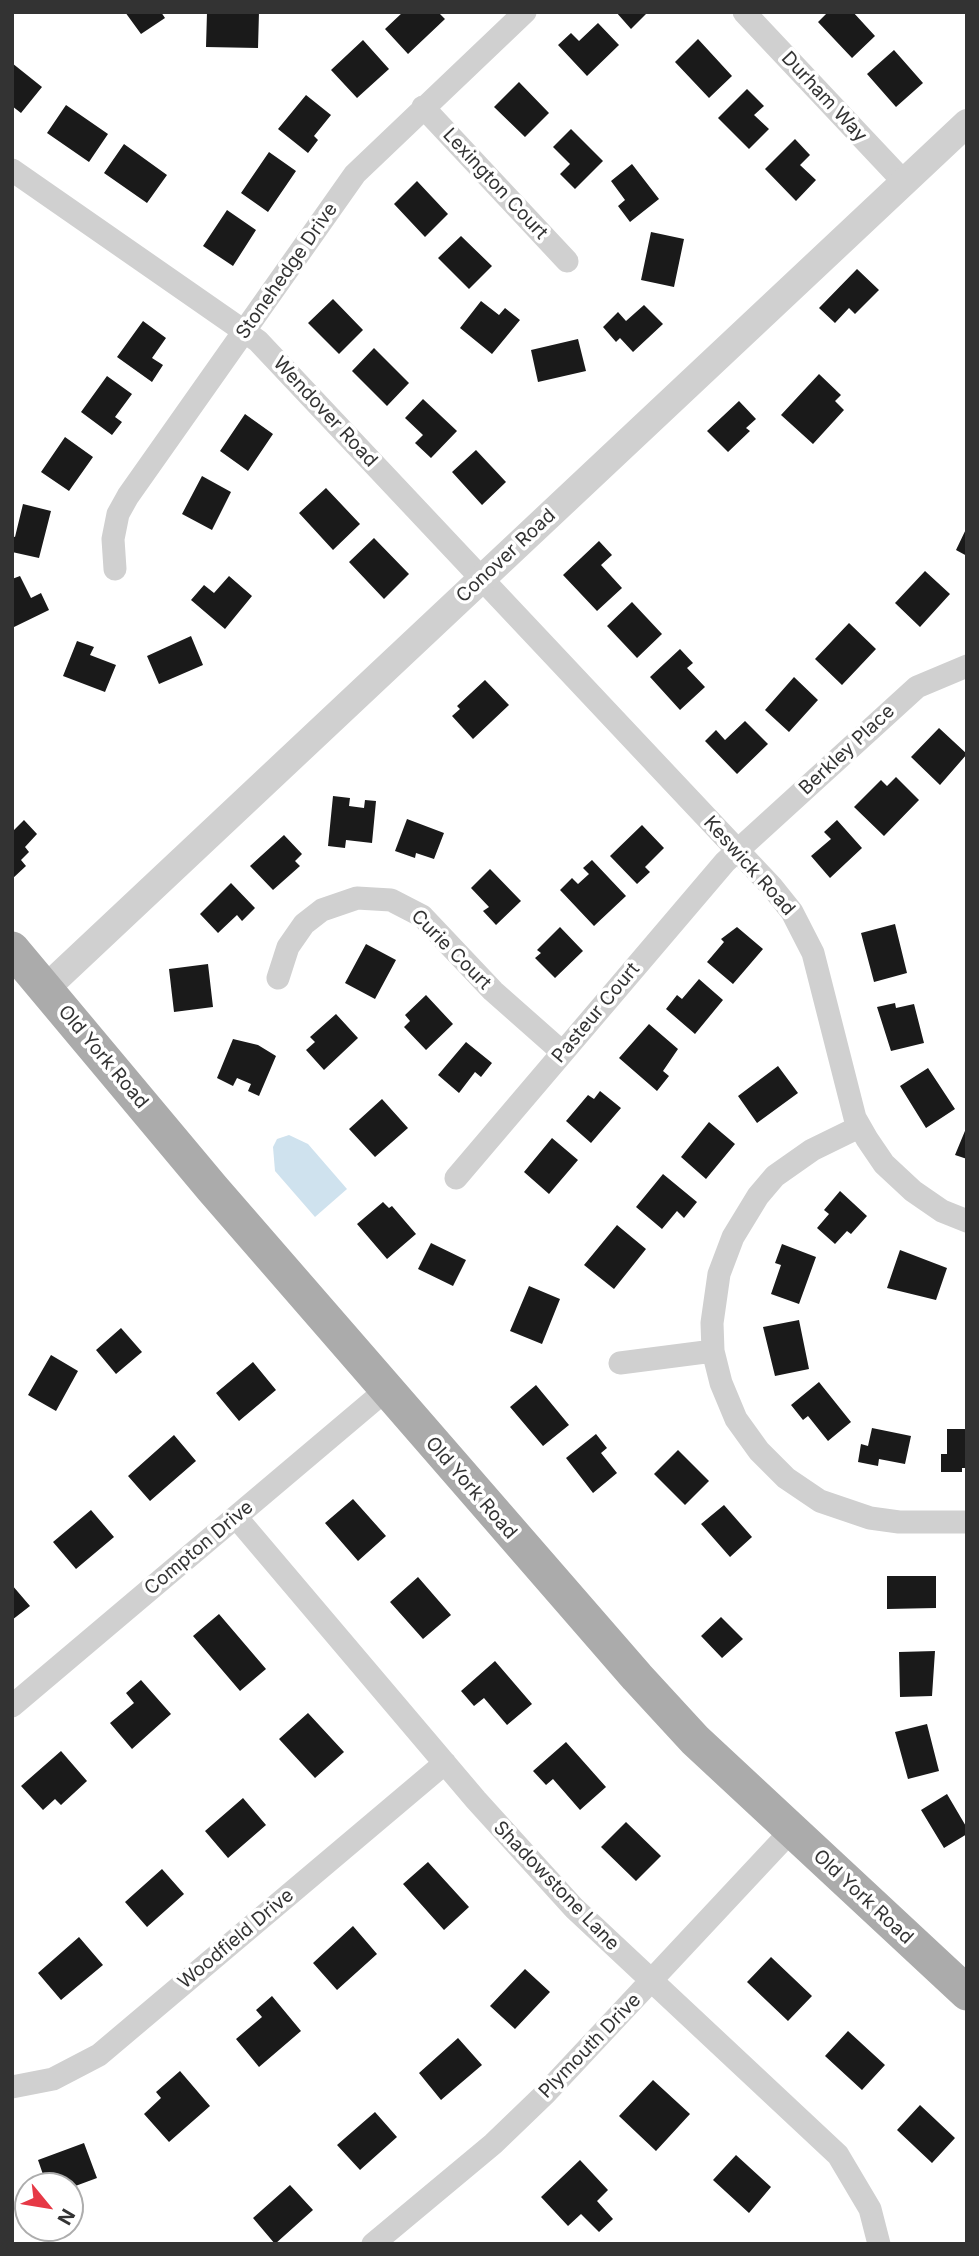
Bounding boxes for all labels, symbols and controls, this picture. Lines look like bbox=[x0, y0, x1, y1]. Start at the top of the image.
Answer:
street label: Durham Way bbox=[776, 47, 872, 147]
street label: Lexington Court bbox=[438, 124, 552, 244]
street label: Stonehedge Drive bbox=[231, 198, 343, 344]
street label: Wendover Road bbox=[268, 352, 382, 472]
street label: Conover Road bbox=[452, 504, 560, 608]
street label: Berkley Place bbox=[795, 700, 899, 800]
street label: Keswick Road bbox=[698, 812, 800, 920]
street label: Curie Court bbox=[406, 905, 496, 995]
street label: Pasteur Court bbox=[547, 958, 645, 1068]
street label: Old York Road bbox=[53, 1001, 153, 1113]
street label: Old York Road bbox=[420, 1432, 522, 1544]
street label: Compton Drive bbox=[140, 1496, 258, 1600]
street label: Shadowstone Lane bbox=[488, 1817, 624, 1955]
street label: Old York Road bbox=[808, 1845, 918, 1949]
street label: Woodfield Drive bbox=[174, 1884, 298, 1994]
street label: Plymouth Drive bbox=[534, 1989, 646, 2103]
north arrow bbox=[14, 2172, 84, 2242]
text: N bbox=[52, 2205, 79, 2229]

